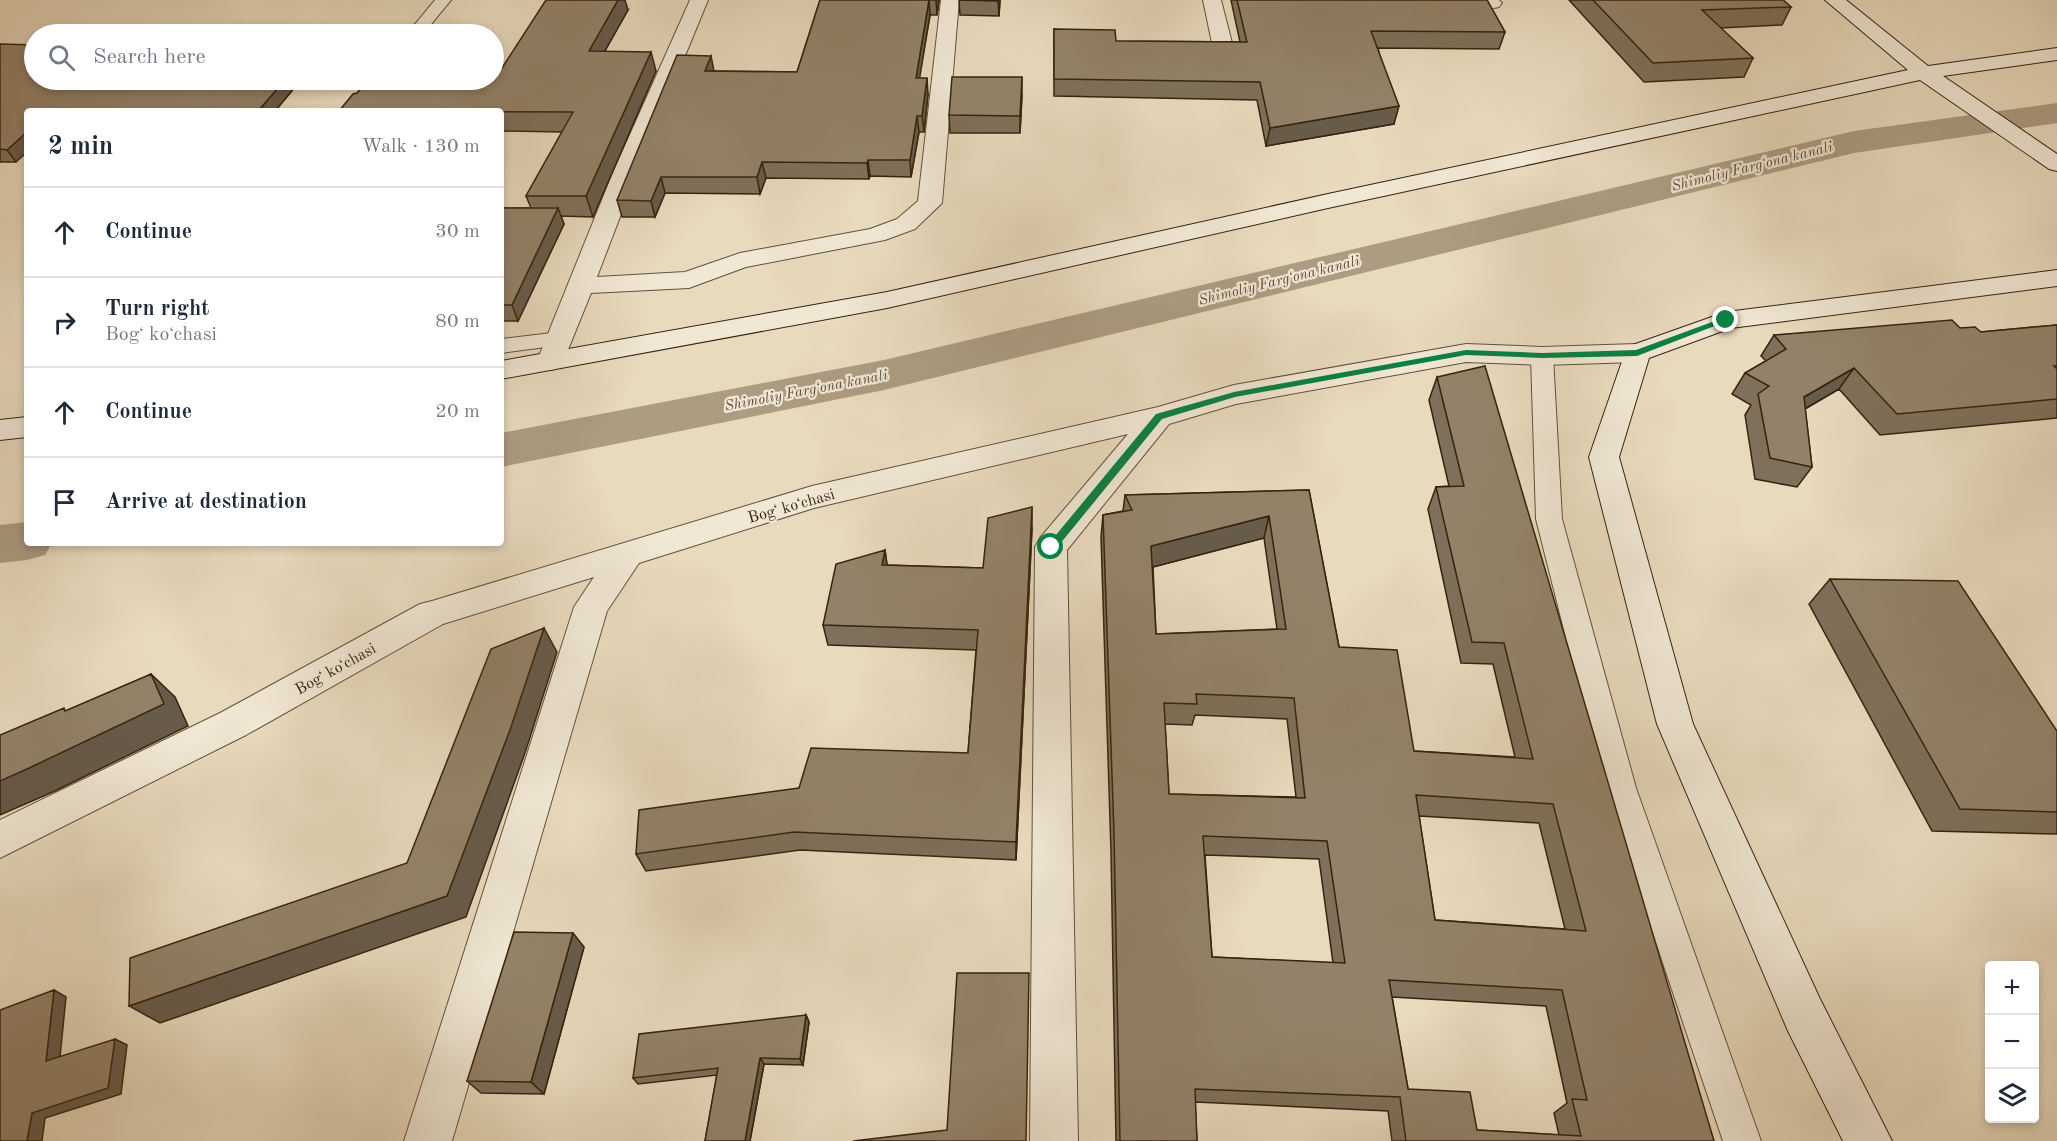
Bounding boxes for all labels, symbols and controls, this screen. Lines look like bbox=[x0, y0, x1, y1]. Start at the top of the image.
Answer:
search box bbox=[24, 24, 504, 90]
icon: search bbox=[45, 41, 78, 74]
text: Search here bbox=[93, 46, 206, 68]
text: 2 min bbox=[48, 134, 113, 160]
text: Walk · 130 m bbox=[361, 137, 480, 157]
water label: Shimoliy Fargʻona kanali bbox=[1670, 139, 1835, 195]
icon: ahead bbox=[48, 216, 81, 249]
text: Continue bbox=[105, 221, 192, 243]
text: 30 m bbox=[435, 222, 480, 242]
water label: Shimoliy Fargʻona kanali bbox=[1197, 253, 1362, 309]
text: Turn right bbox=[105, 298, 209, 320]
icon: right bbox=[48, 306, 81, 339]
route end bbox=[1712, 306, 1738, 332]
text: 80 m bbox=[435, 312, 480, 332]
text: Bogʻ koʻchasi bbox=[105, 325, 217, 345]
water label: Shimoliy Fargʻona kanali bbox=[723, 367, 889, 415]
icon: ahead bbox=[48, 396, 81, 429]
text: Continue bbox=[105, 401, 192, 423]
text: 20 m bbox=[435, 402, 480, 422]
icon: arrive bbox=[48, 486, 81, 519]
street label: Bogʻ koʻchasi bbox=[746, 487, 837, 527]
text: Arrive at destination bbox=[105, 491, 307, 513]
route start bbox=[1037, 533, 1063, 559]
street label: Bogʻ koʻchasi bbox=[293, 641, 379, 698]
map controls bbox=[1985, 961, 2039, 1123]
button: + bbox=[1985, 961, 2039, 1015]
button: − bbox=[1985, 1015, 2039, 1069]
button: layers bbox=[1985, 1069, 2039, 1123]

